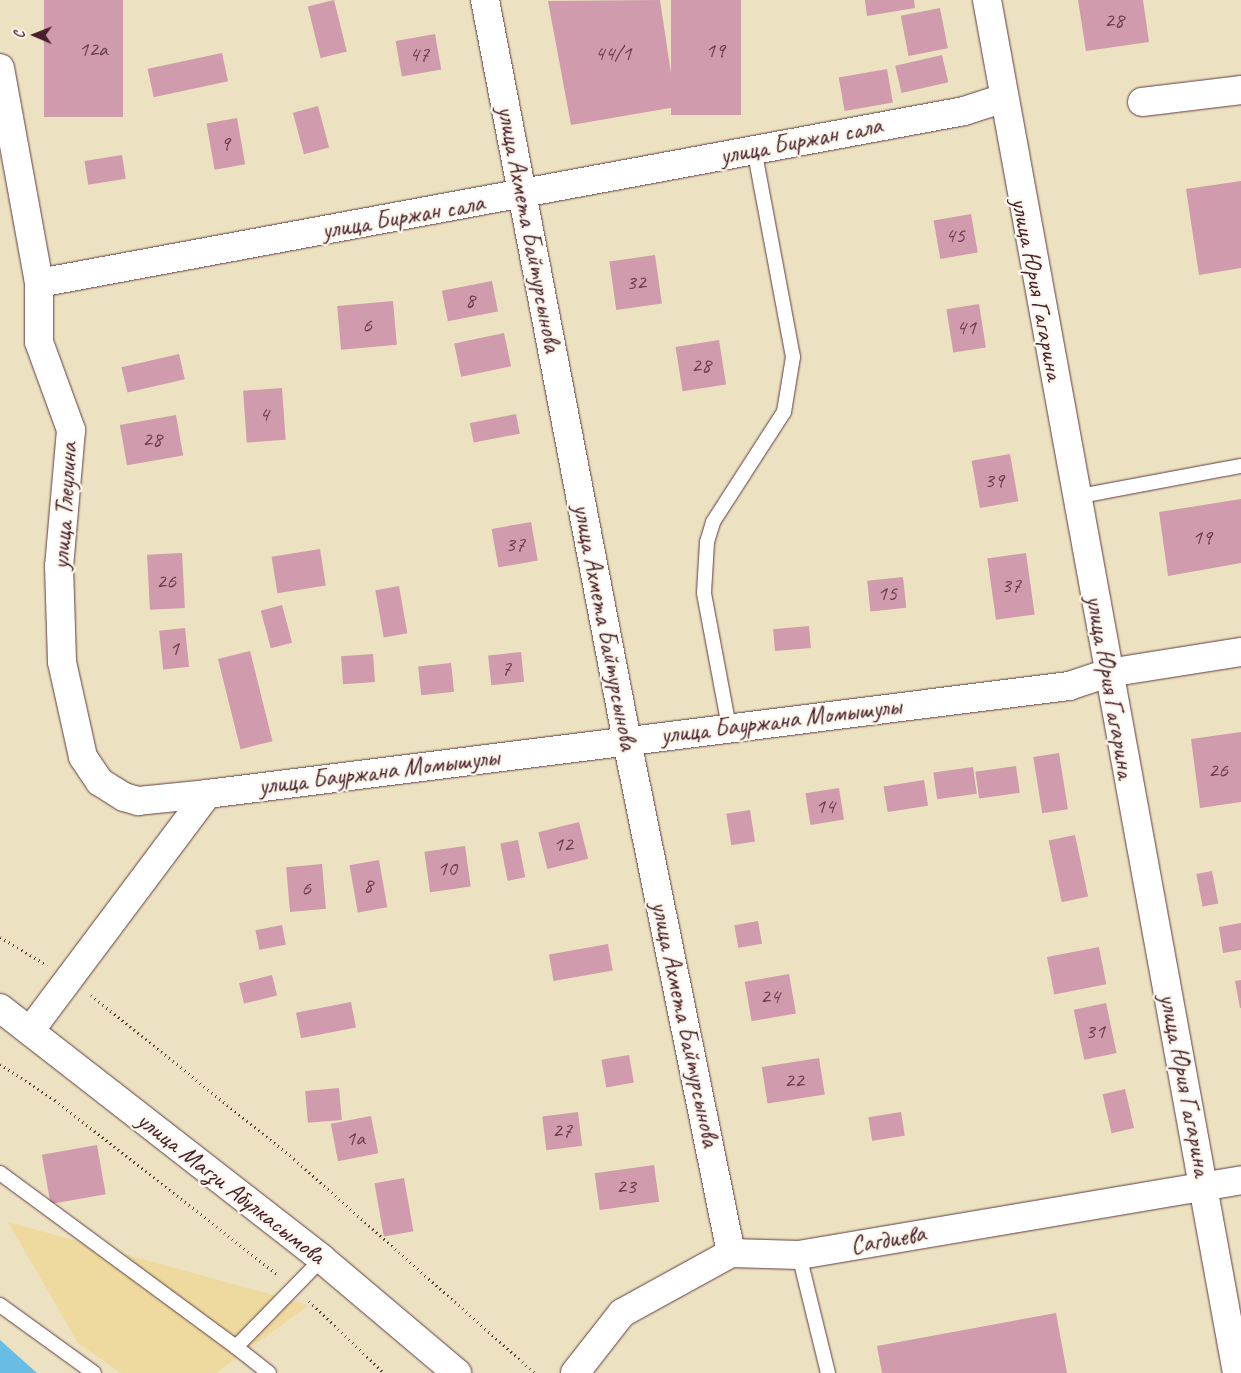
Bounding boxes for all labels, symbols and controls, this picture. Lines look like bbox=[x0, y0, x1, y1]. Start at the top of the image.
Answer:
house number: 28 bbox=[1104, 8, 1124, 34]
north arrow bbox=[10, 10, 60, 60]
text: С bbox=[11, 31, 28, 38]
house number: 12а bbox=[78, 37, 108, 63]
house number: 19 bbox=[705, 38, 725, 64]
house number: 44/1 bbox=[595, 41, 631, 67]
house number: 47 bbox=[409, 42, 429, 68]
street label: улица Ахмета Байтурсынова bbox=[490, 103, 568, 355]
street label: улица Биржан сала bbox=[718, 111, 884, 171]
house number: 9 bbox=[220, 131, 230, 157]
street label: улица Биржан сала bbox=[320, 188, 486, 246]
street label: улица Юрия Гагарина bbox=[1005, 199, 1069, 379]
house number: 45 bbox=[945, 223, 965, 249]
house number: 32 bbox=[626, 270, 646, 296]
house number: 8 bbox=[465, 288, 475, 314]
house number: 6 bbox=[362, 313, 372, 339]
house number: 41 bbox=[956, 315, 976, 341]
house number: 28 bbox=[691, 353, 711, 379]
house number: 4 bbox=[259, 402, 269, 428]
house number: 28 bbox=[142, 427, 162, 453]
street label: улица Тлеулина bbox=[46, 442, 84, 570]
house number: 39 bbox=[984, 468, 1004, 494]
street label: улица Ахмета Байтурсынова bbox=[566, 501, 644, 753]
house number: 19 bbox=[1192, 525, 1212, 551]
house number: 37 bbox=[505, 532, 525, 558]
house number: 26 bbox=[156, 569, 176, 595]
house number: 37 bbox=[1001, 573, 1021, 599]
house number: 15 bbox=[877, 581, 897, 607]
street label: улица Юрия Гагарина bbox=[1080, 597, 1140, 777]
house number: 1 bbox=[169, 636, 179, 662]
house number: 7 bbox=[501, 656, 511, 682]
street label: улица Бауржана Момышулы bbox=[659, 691, 903, 751]
street label: улица Бауржана Момышулы bbox=[257, 742, 501, 802]
house number: 26 bbox=[1208, 758, 1228, 784]
house number: 14 bbox=[815, 794, 835, 820]
house number: 12 bbox=[553, 832, 573, 858]
house number: 10 bbox=[437, 856, 457, 882]
house number: 8 bbox=[363, 873, 373, 899]
house number: 6 bbox=[301, 876, 311, 902]
street label: улица Ахмета Байтурсынова bbox=[644, 898, 726, 1150]
house number: 24 bbox=[760, 984, 780, 1010]
street label: улица Юрия Гагарина bbox=[1153, 995, 1217, 1175]
house number: 31 bbox=[1085, 1019, 1105, 1045]
house number: 22 bbox=[784, 1068, 804, 1094]
street label: улица Магзи Абулкасымова bbox=[131, 1105, 331, 1271]
house number: 27 bbox=[552, 1118, 572, 1144]
house number: 1а bbox=[345, 1126, 365, 1152]
house number: 23 bbox=[616, 1174, 636, 1200]
street label: Сагдиева bbox=[848, 1219, 928, 1261]

